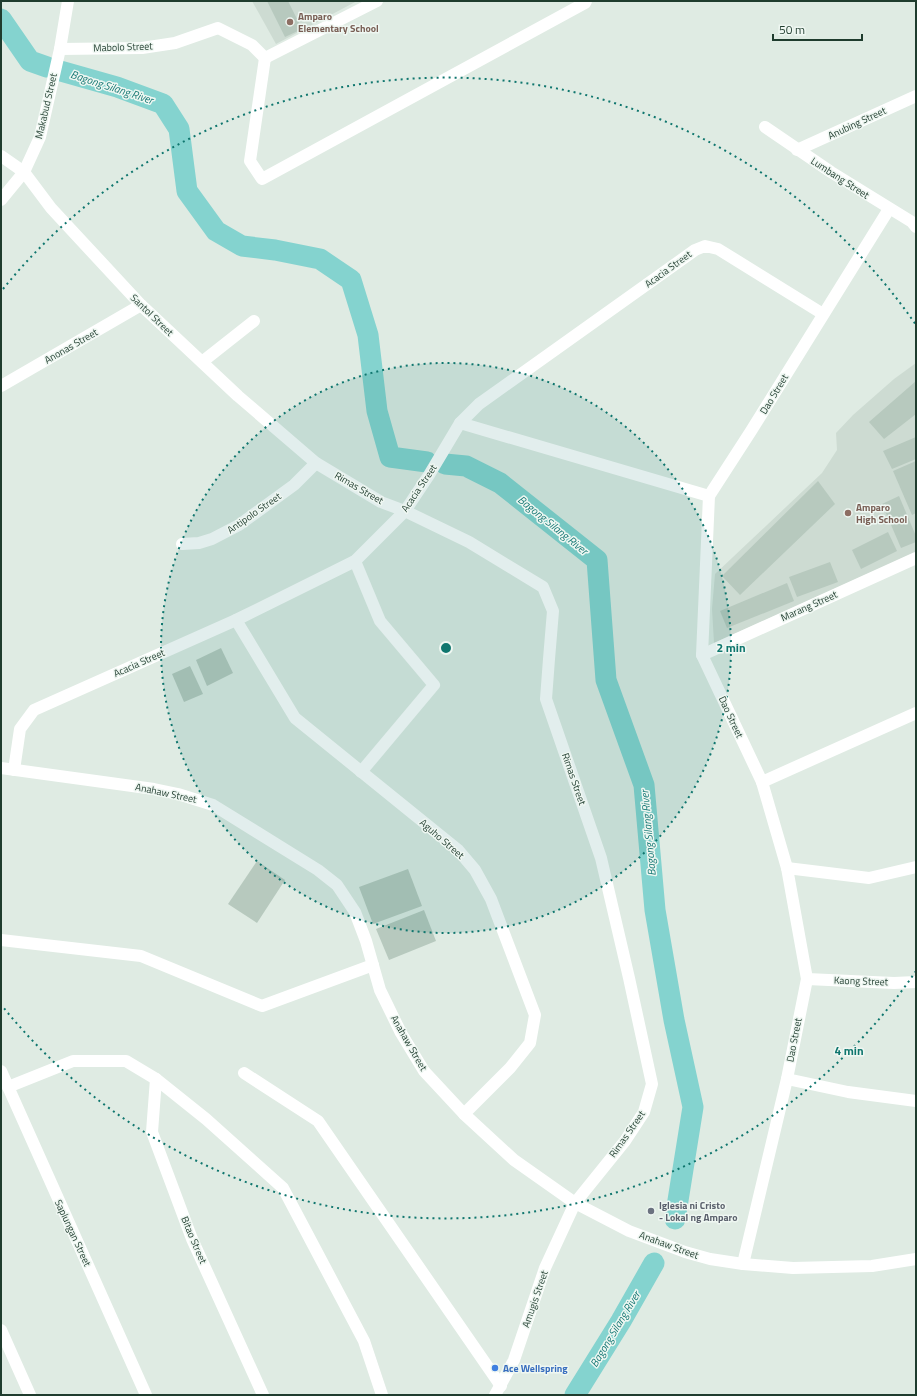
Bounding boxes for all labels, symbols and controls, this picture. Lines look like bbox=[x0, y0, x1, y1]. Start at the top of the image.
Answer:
place label: Amparo Elementary School bbox=[298, 9, 379, 36]
scale bar bbox=[773, 16, 862, 42]
marker: Amparo Elementary School bbox=[285, 17, 295, 27]
text: 50 m bbox=[779, 20, 805, 39]
street label: Mabolo Street bbox=[93, 38, 153, 56]
water label: Bagong Silang River bbox=[69, 66, 157, 108]
street label: Makabud Street bbox=[31, 71, 61, 140]
street label: Anubing Street bbox=[825, 103, 889, 143]
street label: Lumbang Street bbox=[808, 153, 873, 203]
street label: Acacia Street bbox=[641, 247, 695, 291]
street label: Santol Street bbox=[127, 291, 177, 340]
street label: Anonas Street bbox=[41, 324, 101, 367]
street label: Dao Street bbox=[756, 371, 792, 417]
street label: Acacia Street bbox=[397, 461, 441, 515]
street label: Rimas Street bbox=[332, 468, 387, 508]
street label: Antipolo Street bbox=[224, 488, 285, 537]
water label: Bagong Silang River bbox=[515, 492, 593, 559]
place label: Amparo High School bbox=[856, 500, 907, 527]
marker: Amparo High School bbox=[843, 508, 853, 518]
street label: Marang Street bbox=[778, 587, 840, 625]
text: 2 min bbox=[716, 638, 746, 657]
centre of rings bbox=[439, 641, 453, 655]
street label: Acacia Street bbox=[111, 645, 168, 681]
street label: Dao Street bbox=[715, 694, 747, 741]
street label: Rimas Street bbox=[558, 751, 590, 808]
street label: Anahaw Street bbox=[134, 779, 199, 807]
water label: Bagong Silang River bbox=[636, 788, 660, 877]
street label: Aguho Street bbox=[416, 815, 468, 863]
street label: Kaong Street bbox=[834, 973, 889, 989]
street label: Anahaw Street bbox=[387, 1012, 431, 1074]
street label: Dao Street bbox=[782, 1016, 806, 1063]
text: 4 min bbox=[834, 1041, 864, 1060]
street label: Rimas Street bbox=[605, 1107, 649, 1161]
street label: Saplungan Street bbox=[51, 1197, 95, 1269]
place label: Iglesia ni Cristo - Lokal ng Amparo bbox=[659, 1198, 738, 1225]
marker: Iglesia ni Cristo - Lokal ng Amparo bbox=[646, 1206, 656, 1216]
street label: Bitao Street bbox=[177, 1214, 211, 1266]
street label: Anahaw Street bbox=[637, 1227, 701, 1263]
street label: Amugis Street bbox=[518, 1268, 552, 1330]
water label: Bagong Silang River bbox=[586, 1287, 645, 1370]
place label: Ace Wellspring bbox=[503, 1361, 568, 1376]
marker: Ace Wellspring bbox=[490, 1363, 500, 1373]

